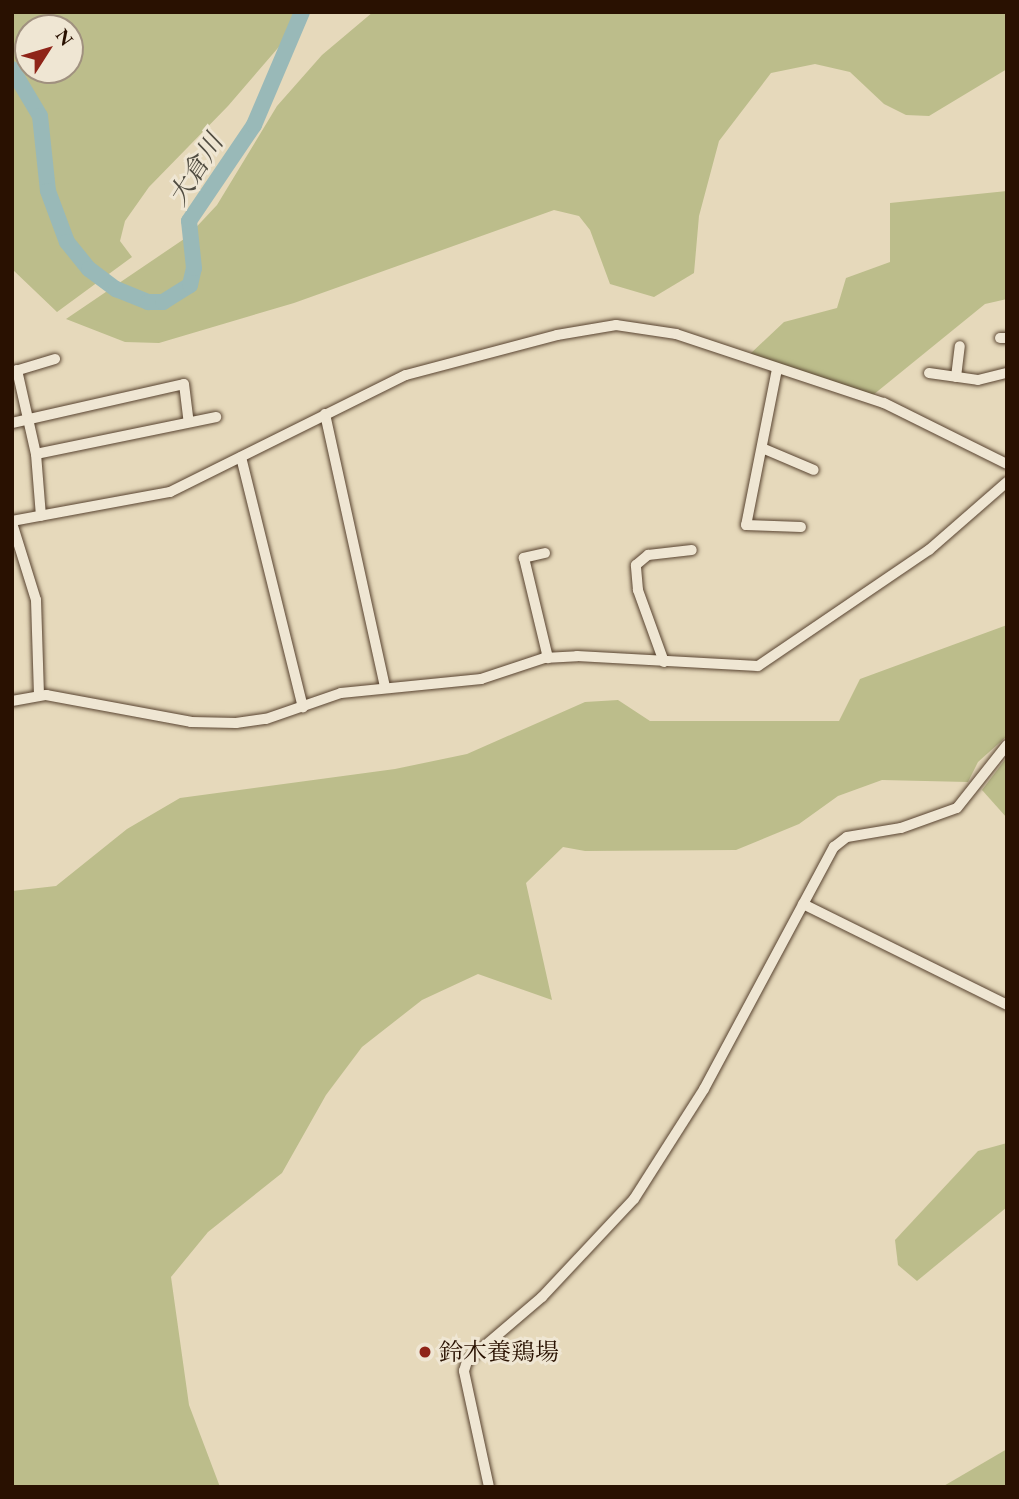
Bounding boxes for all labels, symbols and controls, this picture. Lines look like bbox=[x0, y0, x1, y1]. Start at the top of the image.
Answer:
north arrow bbox=[14, 14, 84, 84]
text: N bbox=[50, 24, 79, 51]
water label: 大倉川 bbox=[162, 129, 230, 211]
place label: 鈴木養鶏場 bbox=[439, 1338, 559, 1366]
marker: 鈴木養鶏場 bbox=[417, 1344, 433, 1360]

